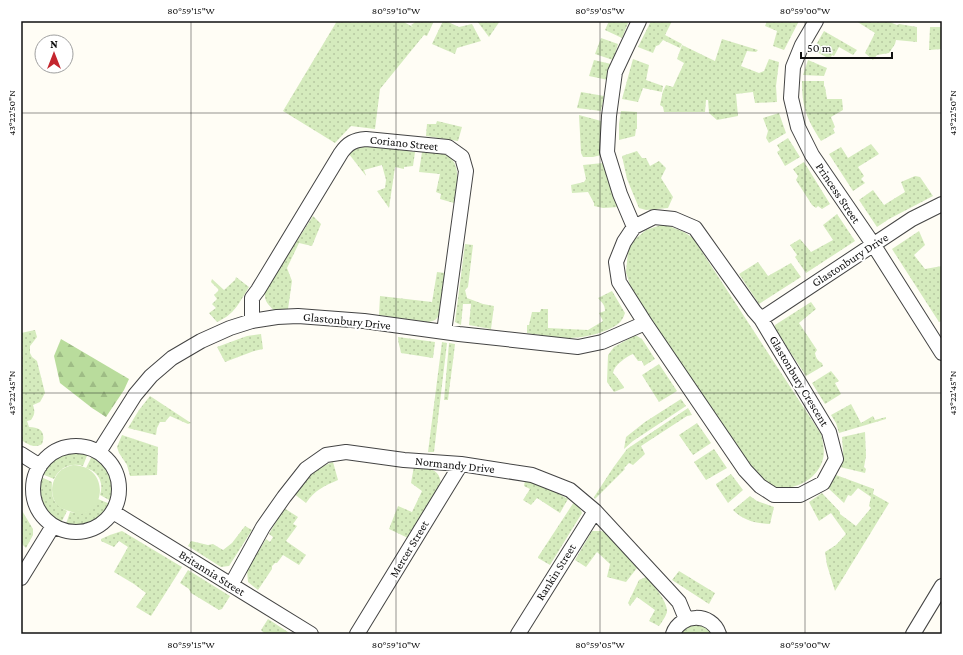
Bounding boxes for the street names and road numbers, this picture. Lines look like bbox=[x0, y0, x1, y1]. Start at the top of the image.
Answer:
street label: Coriano Street bbox=[369, 132, 440, 154]
street label: Princess Street bbox=[813, 160, 864, 227]
street label: Glastonbury Drive bbox=[809, 230, 891, 290]
street label: Glastonbury Drive bbox=[303, 309, 391, 333]
street label: Glastonbury Crescent bbox=[766, 333, 832, 430]
street label: Normandy Drive bbox=[415, 454, 495, 476]
street label: Mercer Street bbox=[386, 517, 432, 580]
street label: Rankin Street bbox=[533, 540, 580, 603]
street label: Britannia Street bbox=[176, 547, 249, 599]

